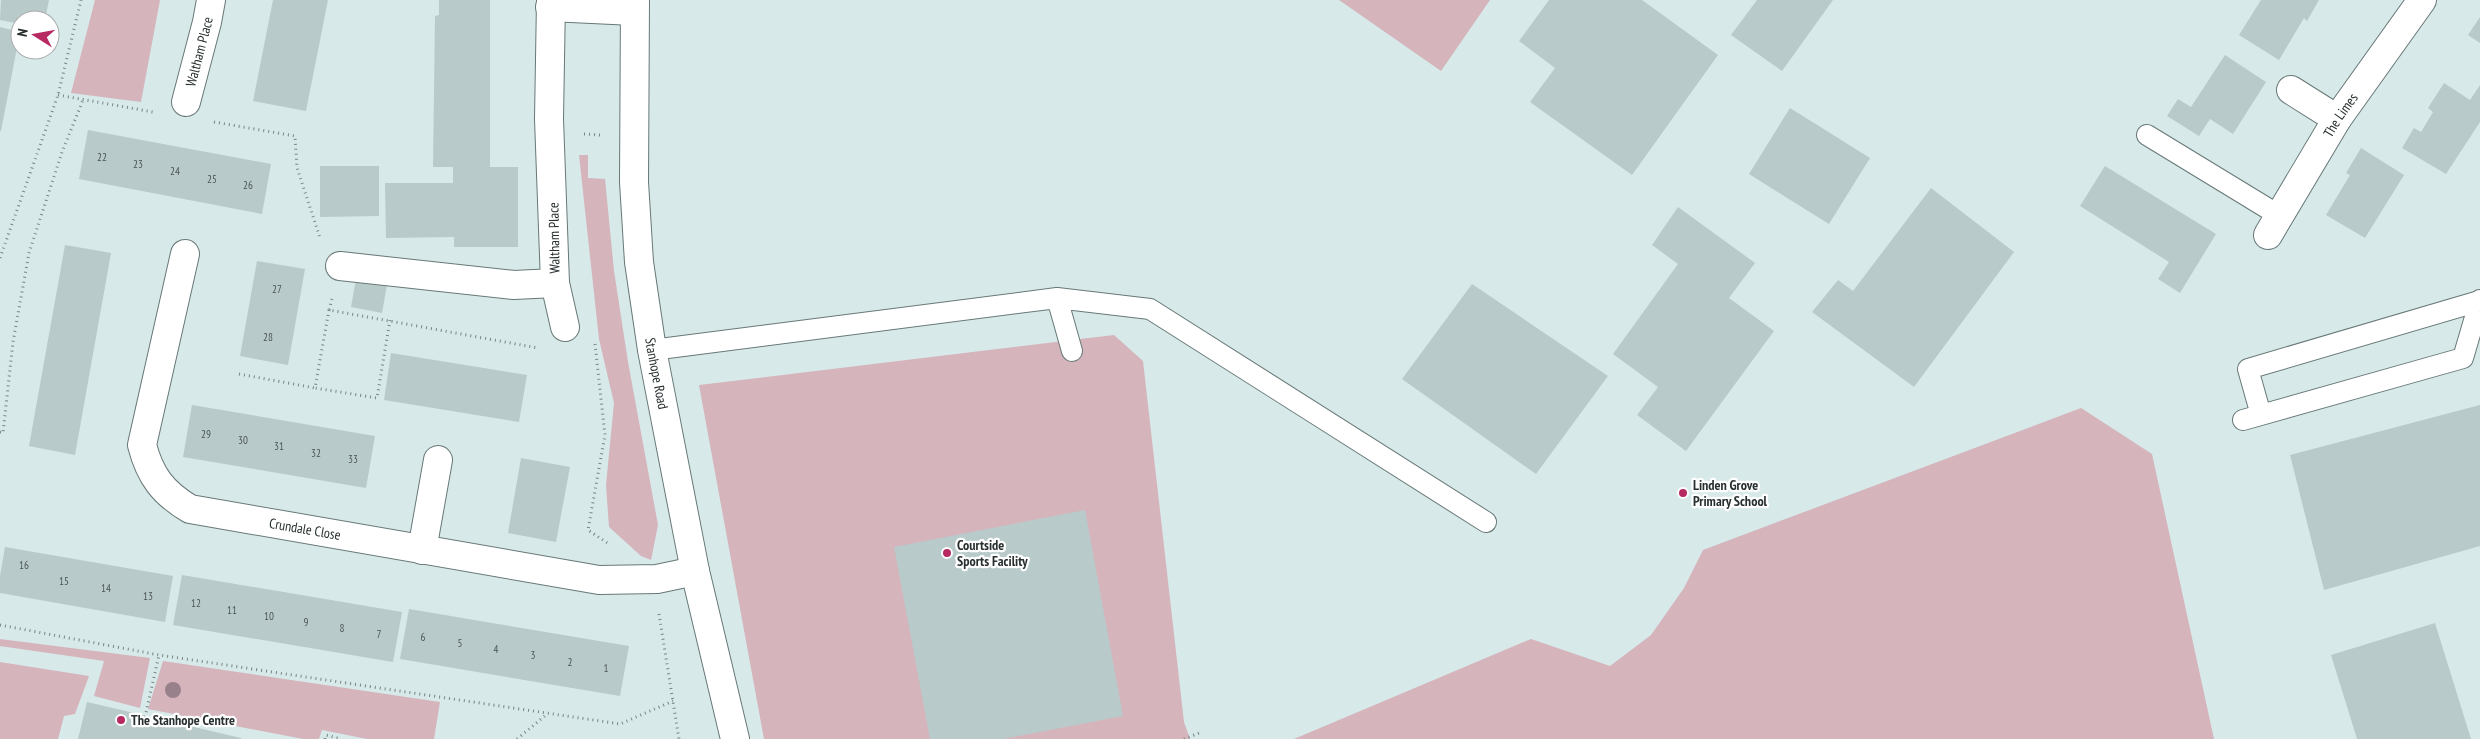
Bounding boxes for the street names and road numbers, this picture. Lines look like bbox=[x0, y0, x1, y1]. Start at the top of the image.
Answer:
street label: Waltham Place bbox=[181, 15, 217, 88]
street label: The Limes bbox=[2319, 89, 2362, 141]
street label: Waltham Place bbox=[544, 202, 564, 274]
street label: Stanhope Road bbox=[641, 336, 672, 411]
street label: Crundale Close bbox=[268, 514, 342, 544]

